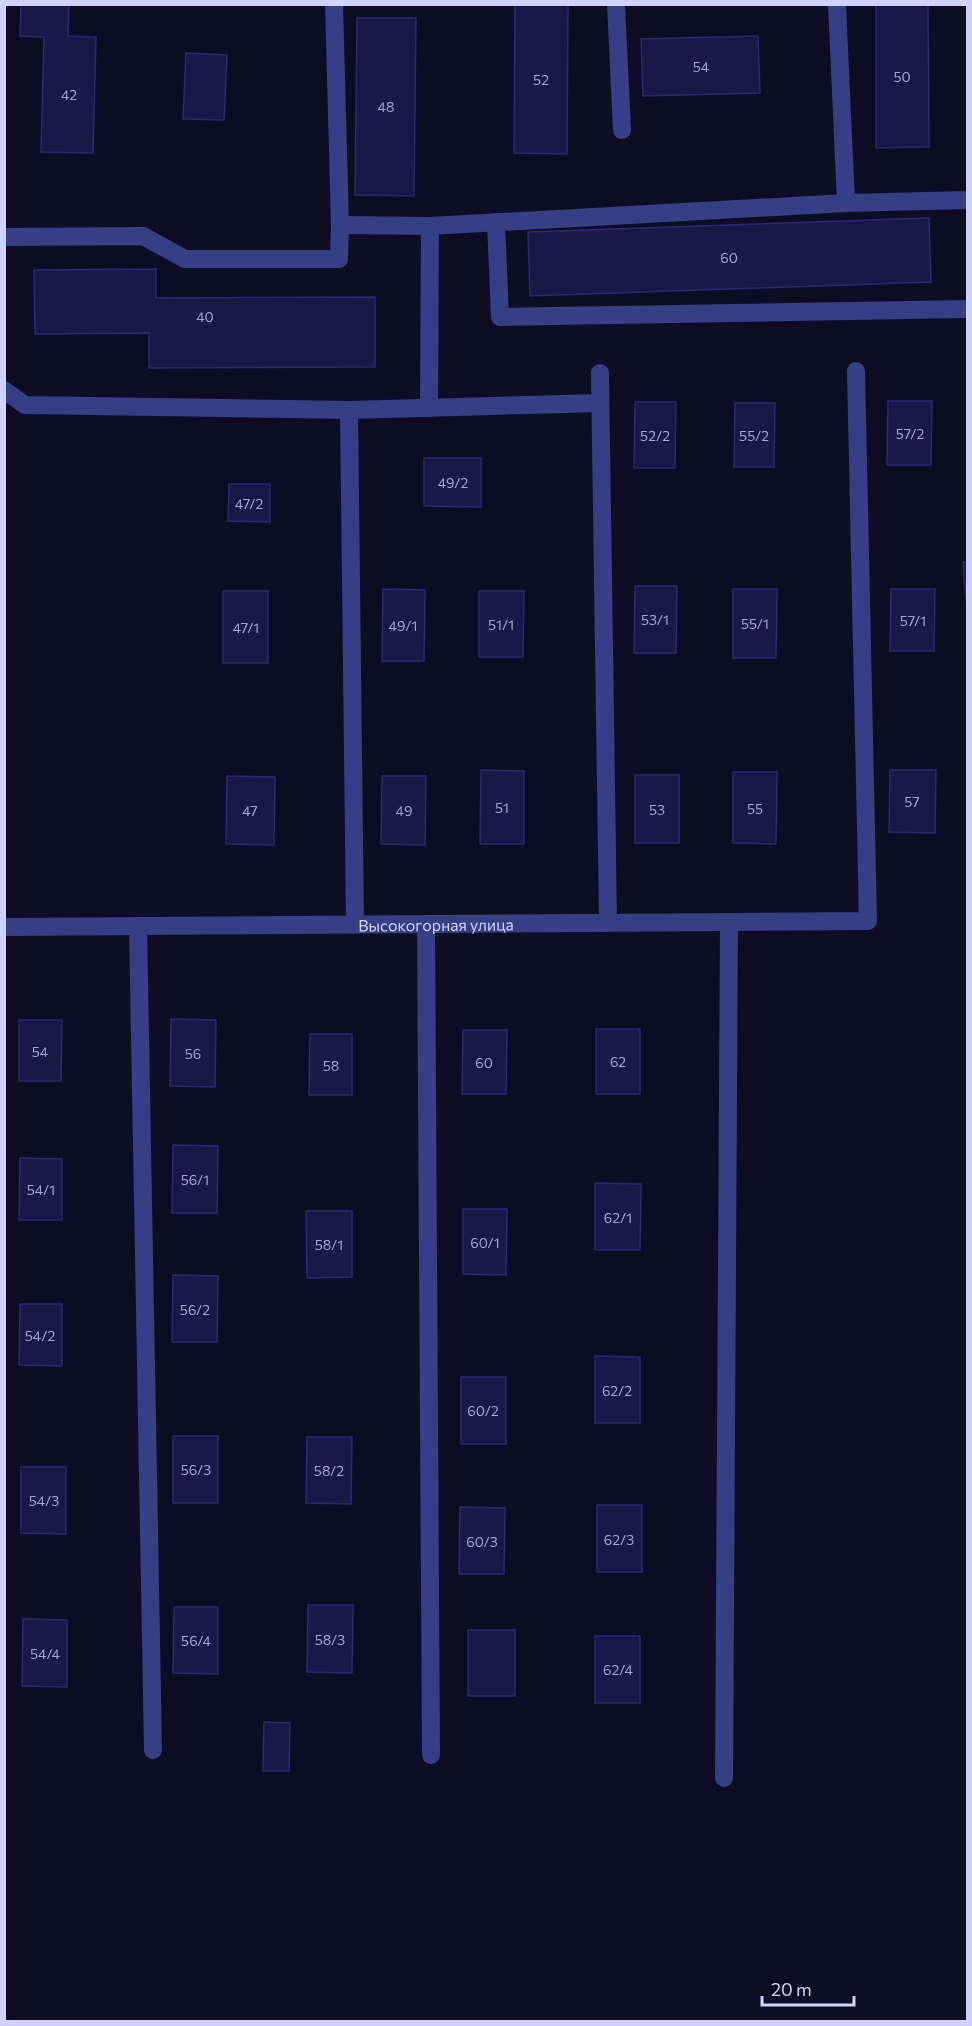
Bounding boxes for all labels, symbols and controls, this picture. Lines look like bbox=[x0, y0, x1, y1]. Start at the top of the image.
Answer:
house number: 54 bbox=[693, 58, 710, 75]
house number: 50 bbox=[893, 68, 911, 85]
house number: 52 bbox=[533, 71, 549, 88]
house number: 42 bbox=[61, 86, 77, 103]
house number: 48 bbox=[378, 98, 394, 115]
house number: 60 bbox=[720, 249, 738, 266]
house number: 40 bbox=[196, 308, 214, 325]
house number: 57/2 bbox=[896, 425, 924, 442]
house number: 52/2 bbox=[640, 427, 670, 444]
house number: 55/2 bbox=[739, 427, 769, 444]
house number: 49/2 bbox=[438, 474, 469, 491]
house number: 47/2 bbox=[235, 495, 263, 512]
house number: 53/1 bbox=[641, 611, 669, 628]
house number: 57/1 bbox=[900, 612, 926, 629]
house number: 55/1 bbox=[741, 615, 769, 632]
house number: 51/1 bbox=[488, 616, 514, 633]
house number: 49/1 bbox=[389, 617, 417, 634]
house number: 47/1 bbox=[233, 619, 259, 636]
house number: 57 bbox=[904, 793, 920, 810]
house number: 51 bbox=[495, 799, 509, 816]
house number: 55 bbox=[747, 800, 763, 817]
house number: 53 bbox=[649, 801, 665, 818]
house number: 47 bbox=[242, 802, 258, 819]
house number: 49 bbox=[396, 802, 412, 819]
street label: Высокогорная улица bbox=[358, 914, 514, 934]
house number: 54 bbox=[32, 1043, 49, 1060]
house number: 56 bbox=[185, 1045, 201, 1062]
house number: 62 bbox=[610, 1053, 626, 1070]
house number: 60 bbox=[475, 1054, 493, 1071]
house number: 58 bbox=[323, 1057, 339, 1074]
house number: 56/1 bbox=[181, 1171, 209, 1188]
house number: 54/1 bbox=[27, 1181, 55, 1198]
house number: 62/1 bbox=[604, 1209, 632, 1226]
house number: 60/1 bbox=[470, 1234, 500, 1251]
house number: 58/1 bbox=[315, 1236, 343, 1253]
house number: 56/2 bbox=[180, 1301, 210, 1318]
house number: 54/2 bbox=[25, 1327, 55, 1344]
house number: 62/2 bbox=[602, 1382, 632, 1399]
house number: 60/2 bbox=[467, 1402, 499, 1419]
house number: 56/3 bbox=[181, 1461, 211, 1478]
house number: 58/2 bbox=[314, 1462, 344, 1479]
house number: 54/3 bbox=[29, 1492, 59, 1509]
house number: 62/3 bbox=[604, 1531, 634, 1548]
house number: 60/3 bbox=[466, 1533, 498, 1550]
house number: 58/3 bbox=[315, 1631, 345, 1648]
house number: 56/4 bbox=[181, 1632, 212, 1649]
house number: 54/4 bbox=[30, 1645, 61, 1662]
house number: 62/4 bbox=[603, 1661, 633, 1678]
scale bar bbox=[762, 1969, 854, 2007]
text: 20 m bbox=[771, 1978, 812, 2000]

